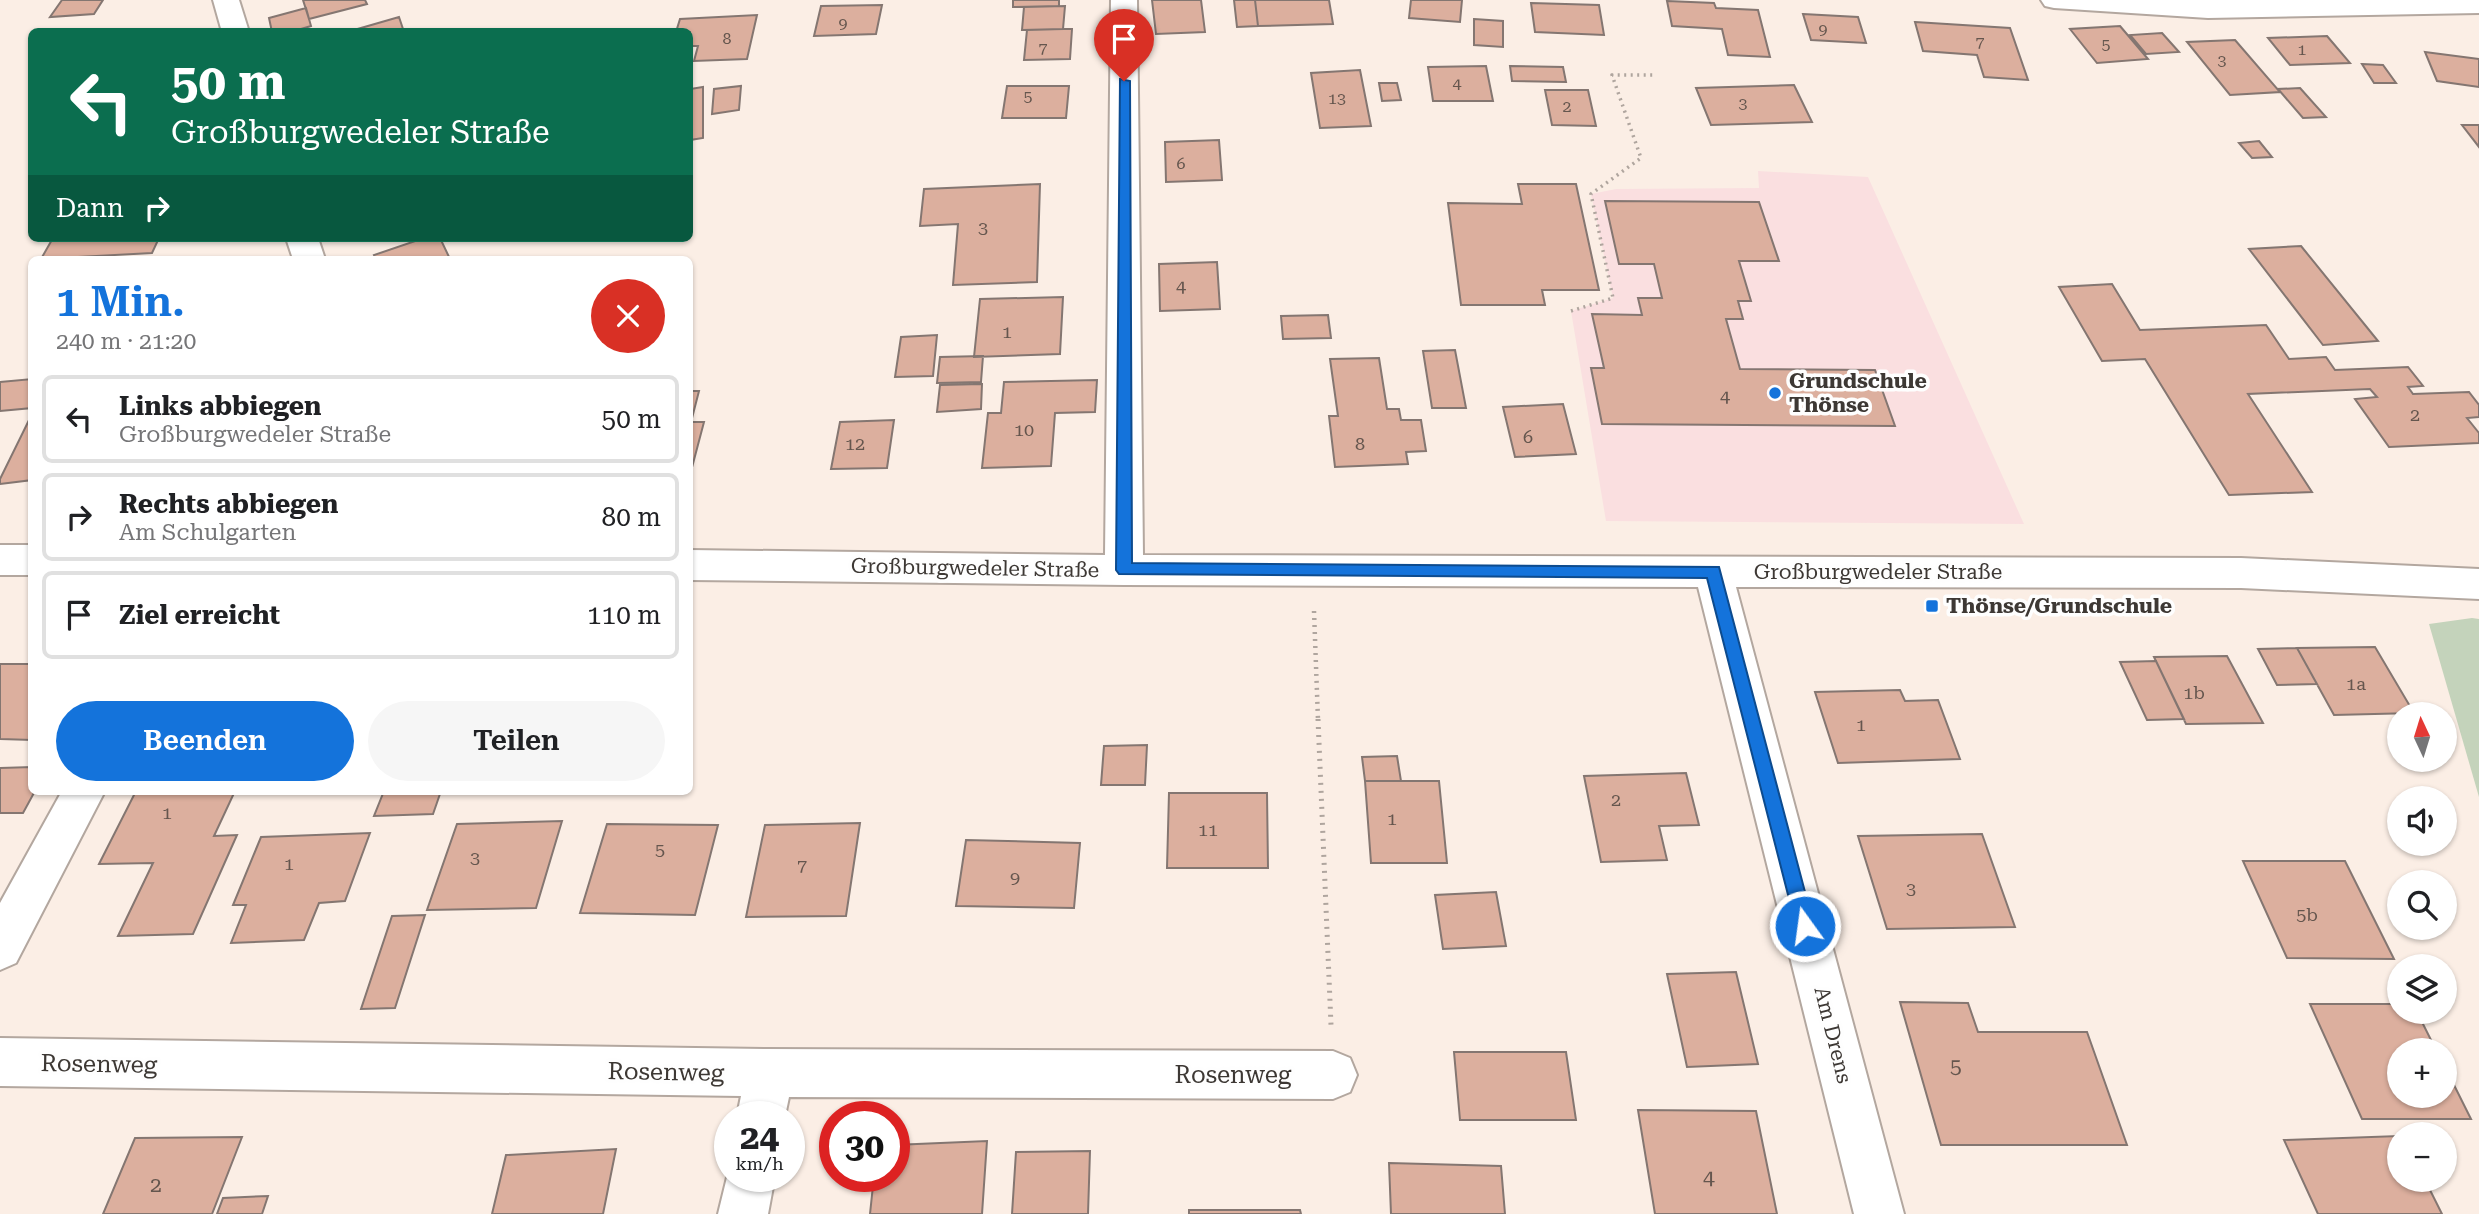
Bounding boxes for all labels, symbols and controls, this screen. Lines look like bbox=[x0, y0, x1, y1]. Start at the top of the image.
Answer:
pin bbox=[1094, 9, 1154, 81]
house number: 9 bbox=[839, 14, 848, 33]
icon: arrive bbox=[1105, 20, 1143, 58]
house number: 9 bbox=[1819, 20, 1828, 39]
house number: 8 bbox=[723, 29, 732, 48]
house number: 7 bbox=[1976, 32, 1985, 51]
house number: 5 bbox=[2102, 35, 2111, 54]
house number: 7 bbox=[1039, 38, 1048, 57]
house number: 1 bbox=[2298, 40, 2307, 59]
house number: 3 bbox=[2218, 51, 2227, 70]
text: 50 m bbox=[171, 54, 286, 111]
icon: left bbox=[56, 56, 147, 147]
house number: 4 bbox=[1453, 74, 1462, 93]
house number: 5 bbox=[1024, 87, 1033, 106]
house number: 13 bbox=[1328, 89, 1346, 108]
house number: 3 bbox=[1739, 94, 1748, 113]
house number: 2 bbox=[1563, 97, 1572, 116]
text: Großburgwedeler Straße bbox=[171, 113, 550, 151]
house number: 6 bbox=[1177, 154, 1186, 173]
icon: right bbox=[138, 189, 176, 227]
text: Dann bbox=[56, 193, 124, 223]
house number: 3 bbox=[978, 217, 988, 238]
house number: 4 bbox=[1176, 275, 1186, 296]
text: 1 Min. bbox=[56, 277, 185, 326]
button: close bbox=[591, 279, 665, 353]
house number: 1 bbox=[1002, 321, 1012, 342]
text: 240 m · 21:20 bbox=[56, 328, 196, 355]
place label: Grundschule Thönse bbox=[1789, 369, 1927, 417]
house number: 4 bbox=[1720, 385, 1730, 406]
marker: Grundschule Thönse bbox=[1767, 385, 1783, 401]
text: Links abbiegen bbox=[119, 391, 322, 421]
icon: left bbox=[60, 400, 98, 438]
text: 50 m bbox=[602, 404, 661, 434]
house number: 2 bbox=[2410, 404, 2420, 425]
house number: 10 bbox=[1014, 419, 1034, 440]
text: Großburgwedeler Straße bbox=[119, 421, 391, 448]
house number: 6 bbox=[1523, 426, 1533, 447]
house number: 12 bbox=[845, 433, 865, 454]
house number: 8 bbox=[1355, 433, 1365, 454]
text: Rechts abbiegen bbox=[119, 489, 338, 519]
icon: right bbox=[60, 498, 98, 536]
text: 80 m bbox=[602, 502, 661, 532]
text: Am Schulgarten bbox=[119, 519, 296, 546]
street label: Großburgwedeler Straße bbox=[851, 554, 1099, 582]
street label: Großburgwedeler Straße bbox=[1754, 560, 2002, 584]
place label: Thönse/Grundschule bbox=[1946, 594, 2172, 618]
icon: arrive bbox=[60, 596, 98, 634]
marker: Thönse/Grundschule bbox=[1924, 598, 1940, 614]
text: Ziel erreicht bbox=[119, 600, 280, 630]
text: 110 m bbox=[587, 600, 661, 630]
house number: 1a bbox=[2346, 673, 2366, 694]
house number: 1b bbox=[2183, 682, 2205, 703]
button: Beenden bbox=[56, 701, 354, 781]
button: Teilen bbox=[368, 701, 665, 781]
north arrow bbox=[2387, 702, 2457, 772]
map controls bbox=[2387, 702, 2457, 1192]
house number: 1 bbox=[1856, 714, 1866, 735]
button: sound bbox=[2387, 786, 2457, 856]
house number: 2 bbox=[1611, 789, 1621, 810]
house number: 1 bbox=[162, 802, 172, 823]
house number: 1 bbox=[1387, 808, 1397, 829]
house number: 11 bbox=[1198, 819, 1218, 840]
house number: 5 bbox=[655, 839, 665, 860]
house number: 3 bbox=[470, 847, 480, 868]
house number: 1 bbox=[284, 853, 294, 874]
house number: 7 bbox=[797, 855, 807, 876]
house number: 9 bbox=[1010, 867, 1020, 888]
button: search bbox=[2387, 870, 2457, 940]
house number: 3 bbox=[1906, 878, 1916, 899]
position arrow bbox=[1768, 889, 1842, 963]
house number: 5b bbox=[2296, 904, 2318, 925]
button: layers bbox=[2387, 954, 2457, 1024]
street label: Am Drens bbox=[1809, 984, 1857, 1086]
button: + bbox=[2387, 1038, 2457, 1108]
street label: Rosenweg bbox=[40, 1049, 158, 1079]
house number: 5 bbox=[1950, 1054, 1962, 1078]
street label: Rosenweg bbox=[607, 1057, 725, 1087]
street label: Rosenweg bbox=[1175, 1061, 1292, 1089]
speed limit sign: 30 bbox=[819, 1101, 910, 1192]
text: 24 bbox=[740, 1117, 779, 1158]
button: − bbox=[2387, 1122, 2457, 1192]
text: km/h bbox=[735, 1153, 784, 1174]
house number: 4 bbox=[1703, 1166, 1715, 1190]
house number: 2 bbox=[150, 1173, 162, 1197]

